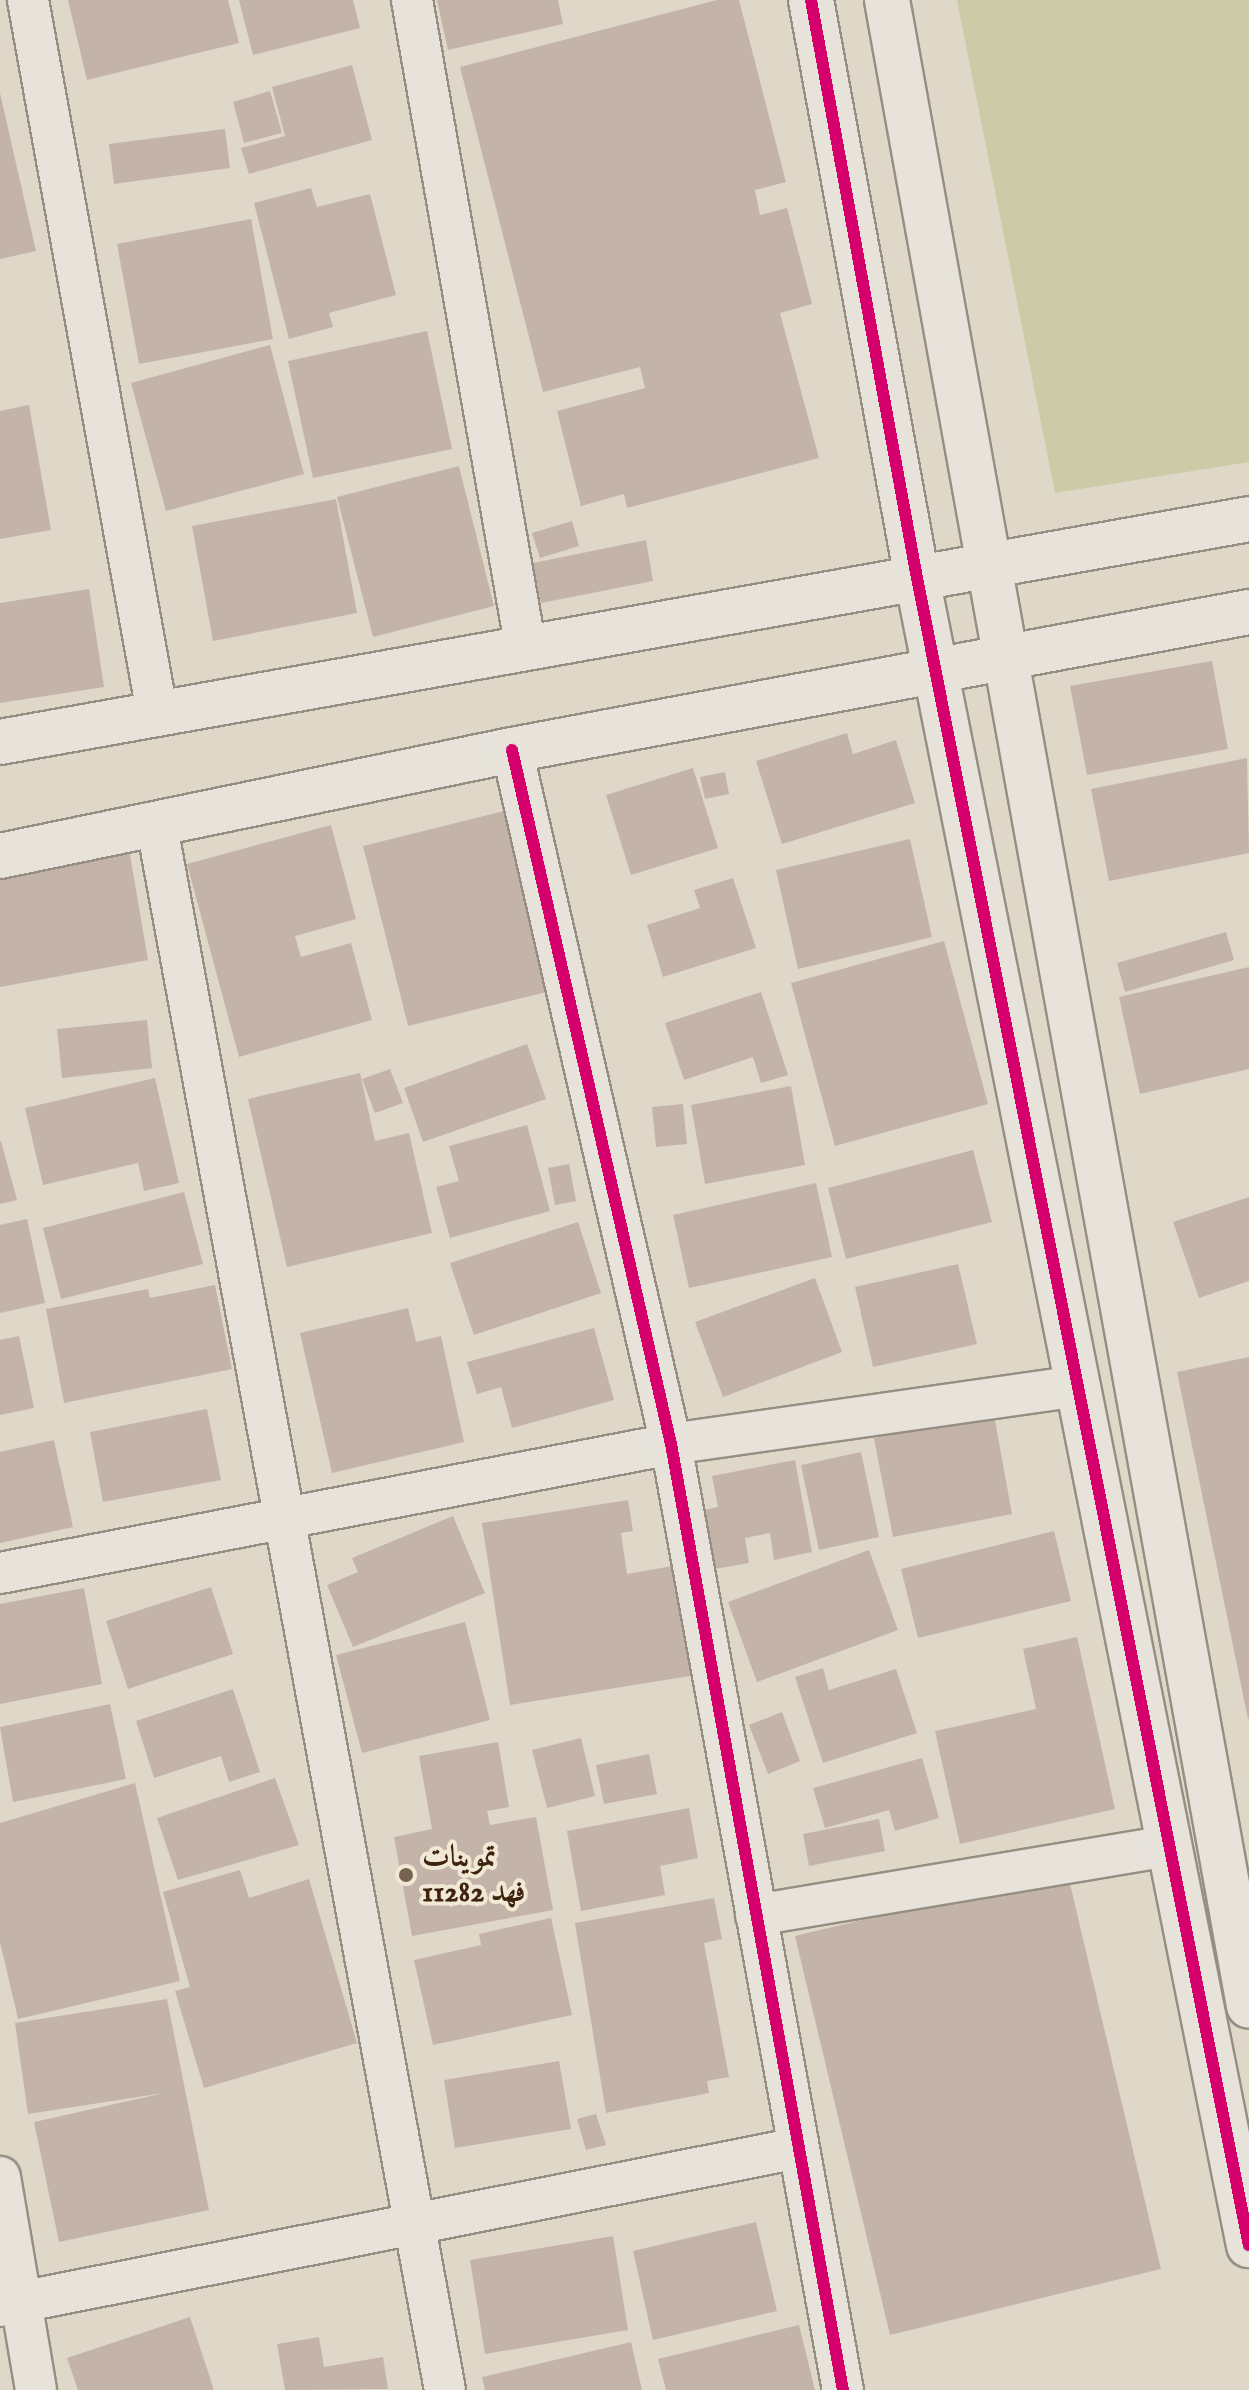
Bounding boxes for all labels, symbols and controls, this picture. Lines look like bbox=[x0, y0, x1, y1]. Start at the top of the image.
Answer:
place label: تموينات فهد 11282 bbox=[422, 1840, 525, 1910]
marker: تموينات فهد 11282 bbox=[397, 1866, 415, 1884]

